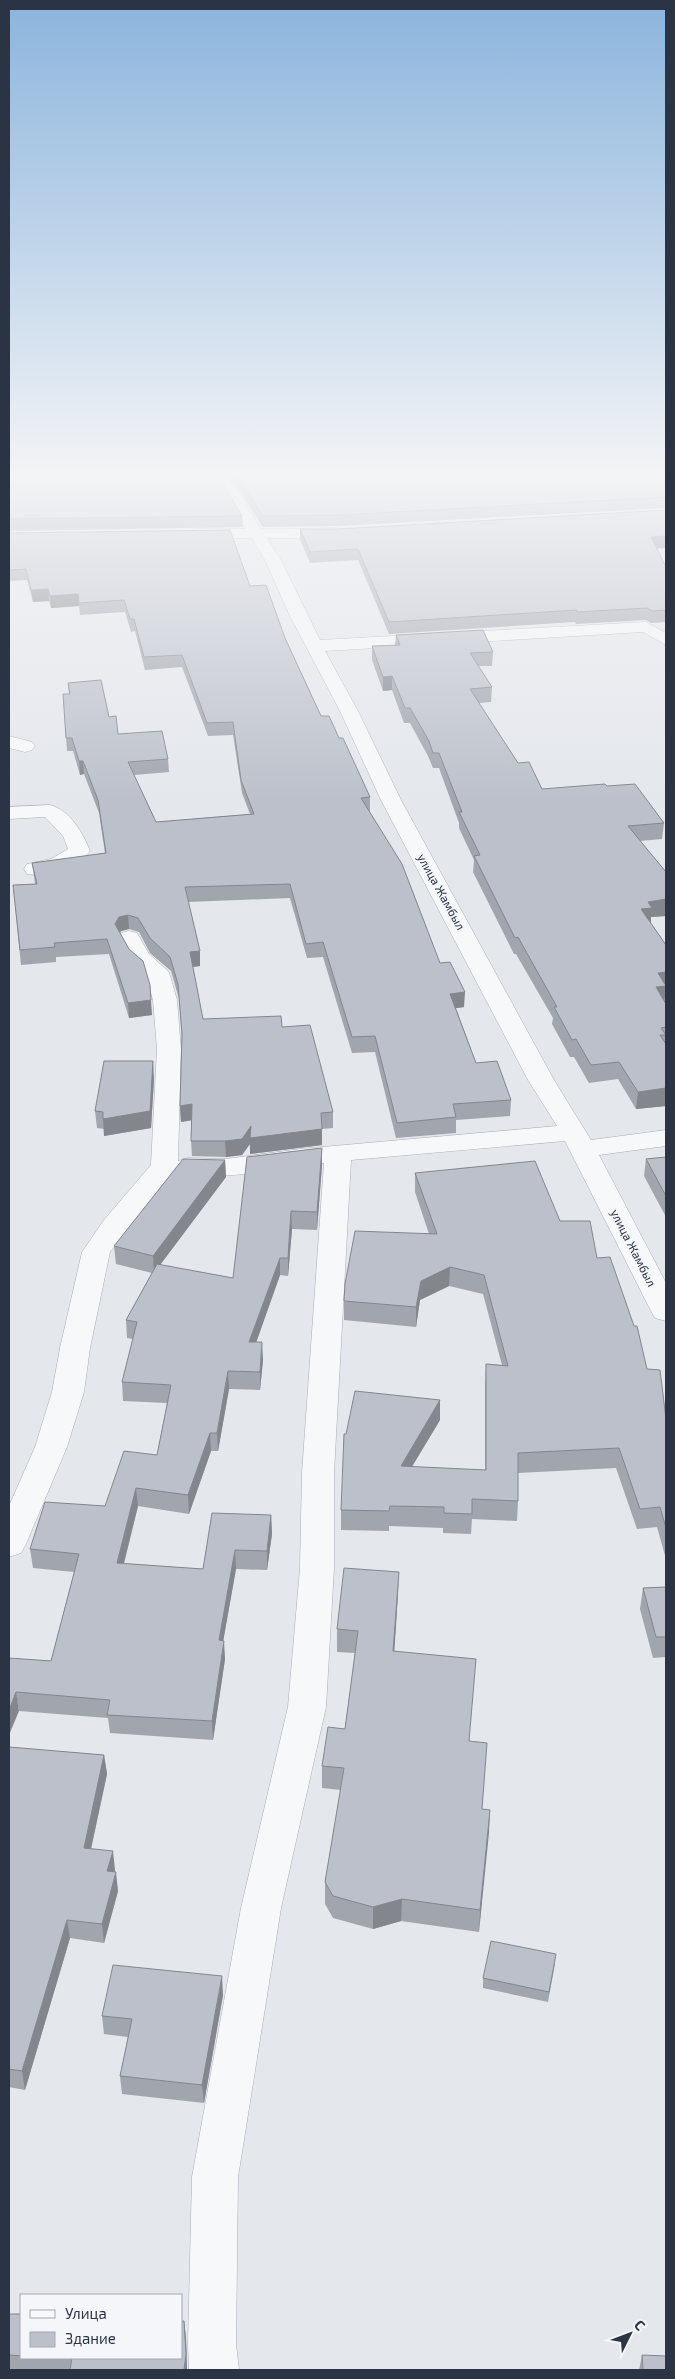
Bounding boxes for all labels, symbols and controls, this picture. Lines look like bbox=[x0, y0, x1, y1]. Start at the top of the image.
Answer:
street label: улица Жамбыл bbox=[414, 851, 469, 933]
street label: улица Жамбыл bbox=[607, 1207, 659, 1289]
legend bbox=[20, 2294, 182, 2359]
text: Улица bbox=[65, 2304, 107, 2322]
north arrow bbox=[605, 2309, 655, 2359]
text: С bbox=[631, 2316, 649, 2334]
text: Здание bbox=[65, 2329, 116, 2347]

